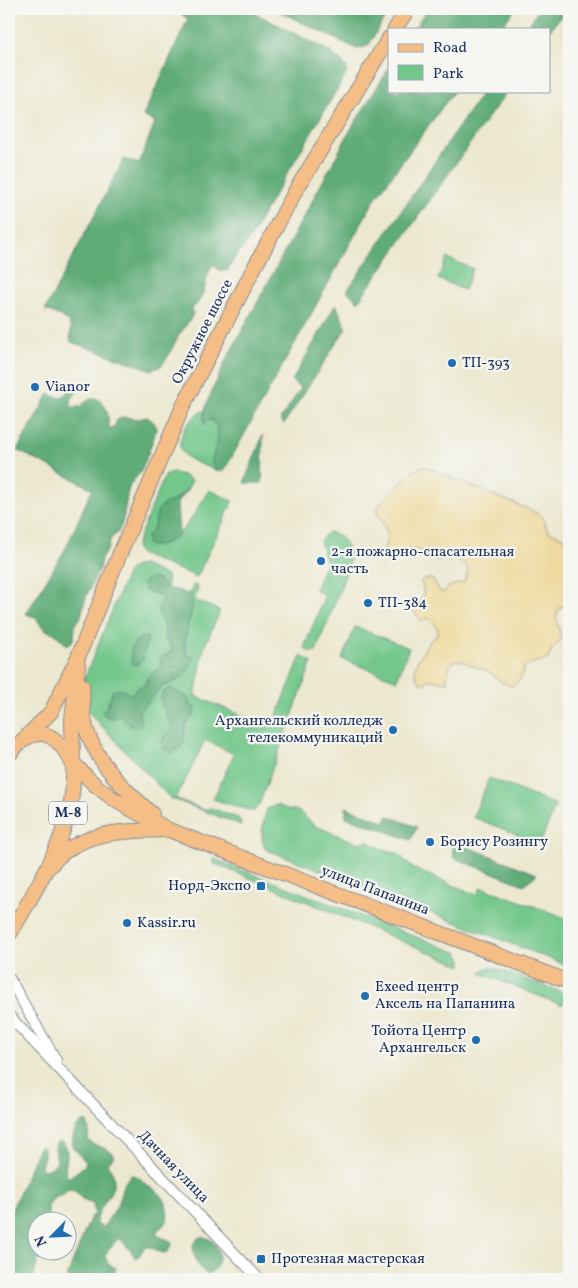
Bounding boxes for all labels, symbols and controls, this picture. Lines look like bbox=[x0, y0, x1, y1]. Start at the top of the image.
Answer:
legend bbox=[388, 28, 550, 92]
text: Road bbox=[433, 38, 467, 59]
text: Park bbox=[433, 64, 464, 85]
street label: Окружное шоссе bbox=[167, 276, 239, 388]
place label: ТП-393 bbox=[462, 353, 510, 374]
marker: ТП-393 bbox=[446, 357, 458, 369]
place label: Vianor bbox=[45, 377, 90, 398]
marker: Vianor bbox=[29, 381, 41, 393]
place label: 2-я пожарно-спасательная часть bbox=[331, 542, 515, 580]
marker: 2-я пожарно-спасательная часть bbox=[315, 555, 327, 567]
place label: ТП-384 bbox=[378, 593, 427, 614]
marker: ТП-384 bbox=[362, 597, 374, 609]
place label: Архангельский колледж телекоммуникаций bbox=[215, 711, 383, 749]
marker: Архангельский колледж телекоммуникаций bbox=[387, 724, 399, 736]
road number: М-8 bbox=[49, 801, 87, 824]
place label: Борису Розингу bbox=[440, 832, 548, 853]
marker: Борису Розингу bbox=[424, 836, 436, 848]
street label: улица Папанина bbox=[318, 861, 432, 921]
place label: Норд-Экспо bbox=[168, 876, 251, 897]
marker: Норд-Экспо bbox=[255, 880, 267, 892]
place label: Kassir.ru bbox=[137, 913, 196, 934]
marker: Kassir.ru bbox=[121, 917, 133, 929]
place label: Exeed центр Аксель на Папанина bbox=[375, 977, 515, 1015]
marker: Exeed центр Аксель на Папанина bbox=[359, 990, 371, 1002]
place label: Тойота Центр Архангельск bbox=[371, 1021, 466, 1059]
marker: Тойота Центр Архангельск bbox=[470, 1034, 482, 1046]
street label: Дачная улица bbox=[133, 1126, 213, 1208]
north arrow bbox=[28, 1210, 78, 1260]
text: N bbox=[31, 1232, 52, 1249]
place label: Протезная мастерская bbox=[271, 1249, 425, 1270]
marker: Протезная мастерская bbox=[255, 1253, 267, 1265]

